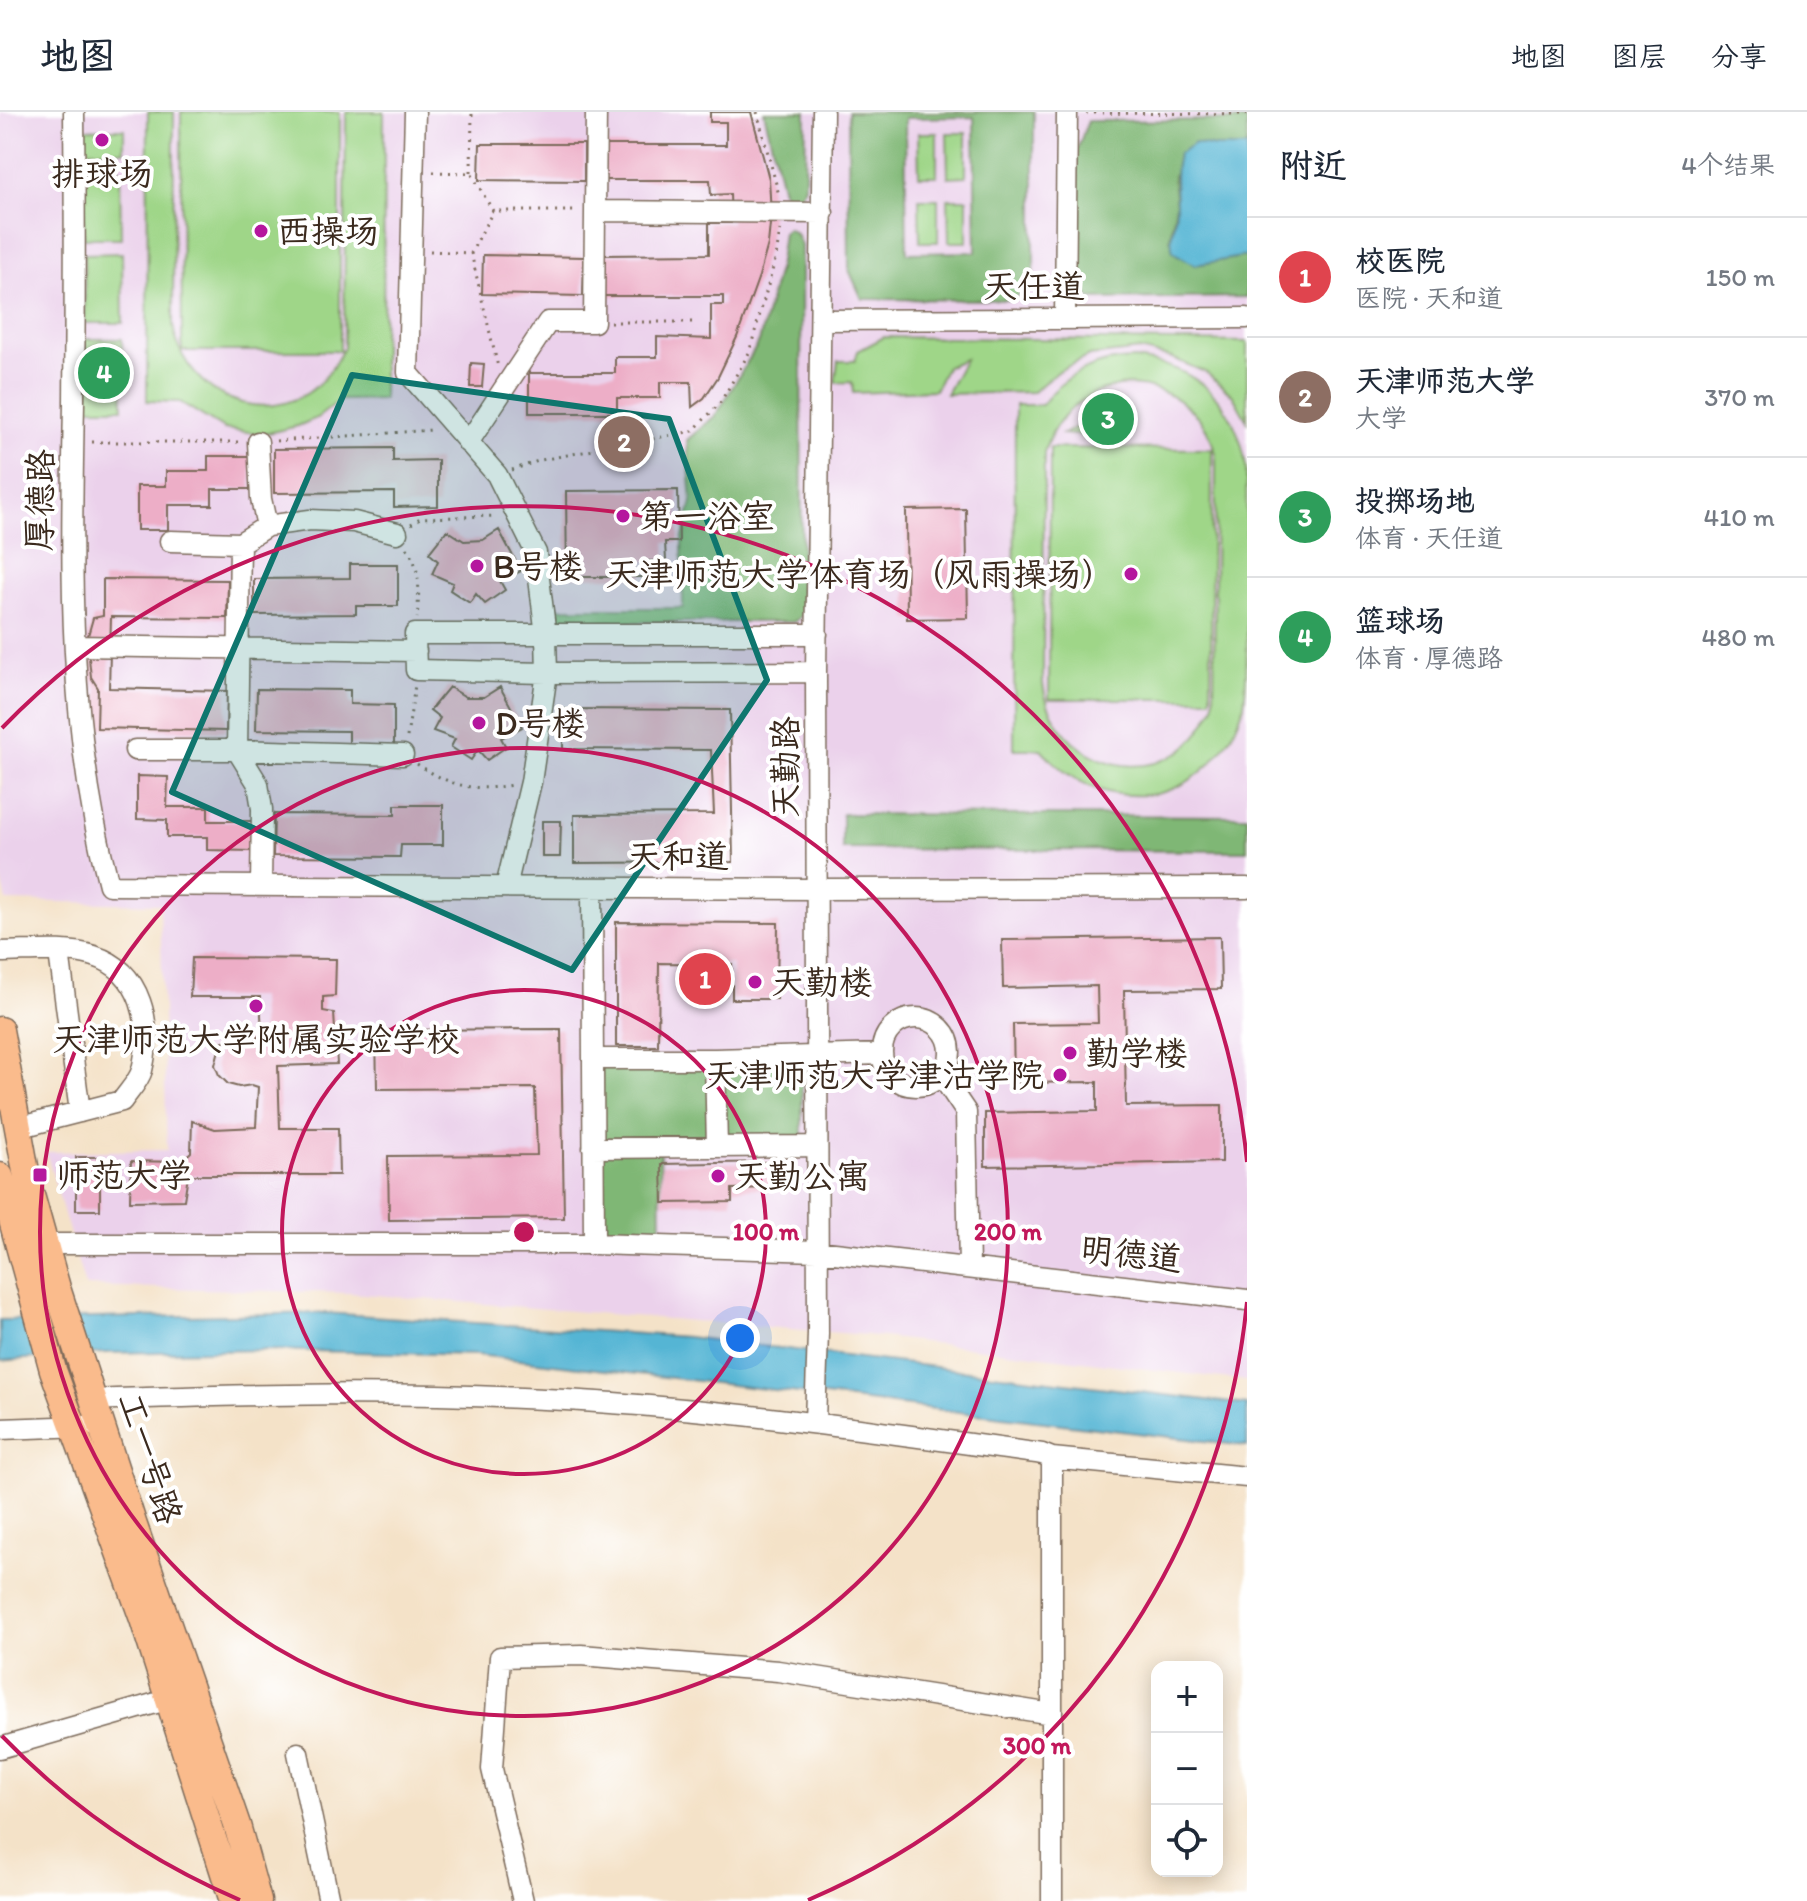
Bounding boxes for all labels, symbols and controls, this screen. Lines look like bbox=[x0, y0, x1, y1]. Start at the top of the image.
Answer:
text: 地图 bbox=[40, 33, 116, 79]
text: 地图 bbox=[1511, 39, 1567, 73]
text: 图层 bbox=[1611, 39, 1667, 73]
text: 分享 bbox=[1711, 39, 1767, 73]
marker: 排球场 bbox=[93, 131, 111, 149]
text: 附近 bbox=[1279, 145, 1347, 186]
text: 4个结果 bbox=[1681, 149, 1775, 181]
place label: 排球场 bbox=[51, 153, 153, 194]
place label: 西操场 bbox=[277, 211, 379, 252]
marker: 西操场 bbox=[252, 222, 270, 240]
text: 校医院 bbox=[1355, 242, 1445, 279]
text: 1 bbox=[1299, 261, 1311, 293]
text: 150 m bbox=[1706, 261, 1775, 293]
street label: 天任道 bbox=[983, 266, 1085, 307]
text: 医院 · 天和道 bbox=[1355, 282, 1503, 314]
pin: 4 bbox=[78, 343, 130, 403]
text: 天津师范大学 bbox=[1355, 362, 1535, 399]
text: 2 bbox=[1298, 381, 1312, 413]
text: 370 m bbox=[1704, 381, 1775, 413]
pin: 3 bbox=[1082, 389, 1134, 449]
text: 大学 bbox=[1355, 402, 1407, 434]
pin: 2 bbox=[598, 412, 650, 472]
street label: 厚德路 bbox=[19, 449, 61, 551]
text: 投掷场地 bbox=[1355, 482, 1475, 519]
place label: 第一浴室 bbox=[639, 496, 775, 537]
text: 3 bbox=[1298, 501, 1312, 533]
text: 410 m bbox=[1704, 501, 1775, 533]
marker: 第一浴室 bbox=[614, 507, 632, 525]
text: 体育 · 天任道 bbox=[1355, 522, 1503, 554]
place label: B号楼 bbox=[493, 546, 583, 587]
place label: 天津师范大学体育场（风雨操场） bbox=[605, 554, 1115, 595]
marker: B号楼 bbox=[468, 557, 486, 575]
marker: 天津师范大学体育场（风雨操场） bbox=[1122, 565, 1140, 583]
text: 篮球场 bbox=[1355, 602, 1445, 639]
text: 4 bbox=[1297, 621, 1313, 653]
text: 480 m bbox=[1701, 621, 1775, 653]
text: 体育 · 厚德路 bbox=[1355, 642, 1503, 674]
place label: D号楼 bbox=[495, 703, 586, 744]
marker: D号楼 bbox=[470, 714, 488, 732]
street label: 天勤路 bbox=[765, 716, 806, 818]
street label: 天和道 bbox=[627, 836, 729, 877]
pin: 1 bbox=[679, 949, 731, 1009]
place label: 天勤楼 bbox=[771, 962, 873, 1003]
marker: 天勤楼 bbox=[746, 973, 764, 991]
marker: 天津师范大学附属实验学校 bbox=[247, 997, 265, 1015]
place label: 天津师范大学附属实验学校 bbox=[52, 1019, 460, 1060]
place label: 勤学楼 bbox=[1086, 1033, 1188, 1074]
marker: 勤学楼 bbox=[1061, 1044, 1079, 1062]
place label: 天津师范大学津沽学院 bbox=[704, 1055, 1044, 1096]
marker: 天津师范大学津沽学院 bbox=[1051, 1066, 1069, 1084]
place label: 师范大学 bbox=[56, 1155, 192, 1196]
place label: 天勤公寓 bbox=[734, 1156, 870, 1197]
marker: 师范大学 bbox=[31, 1166, 49, 1184]
marker: 天勤公寓 bbox=[709, 1167, 727, 1185]
text: 100 m bbox=[733, 1217, 800, 1246]
text: 200 m bbox=[974, 1217, 1043, 1246]
centre of rings bbox=[510, 1218, 538, 1246]
street label: 明德道 bbox=[1078, 1228, 1184, 1280]
your location bbox=[720, 1318, 760, 1358]
street label: 工一号路 bbox=[109, 1387, 191, 1529]
map controls bbox=[1151, 1661, 1223, 1877]
button: + bbox=[1151, 1661, 1223, 1733]
text: 300 m bbox=[1003, 1731, 1072, 1760]
button: − bbox=[1151, 1733, 1223, 1805]
button: locate bbox=[1151, 1805, 1223, 1877]

